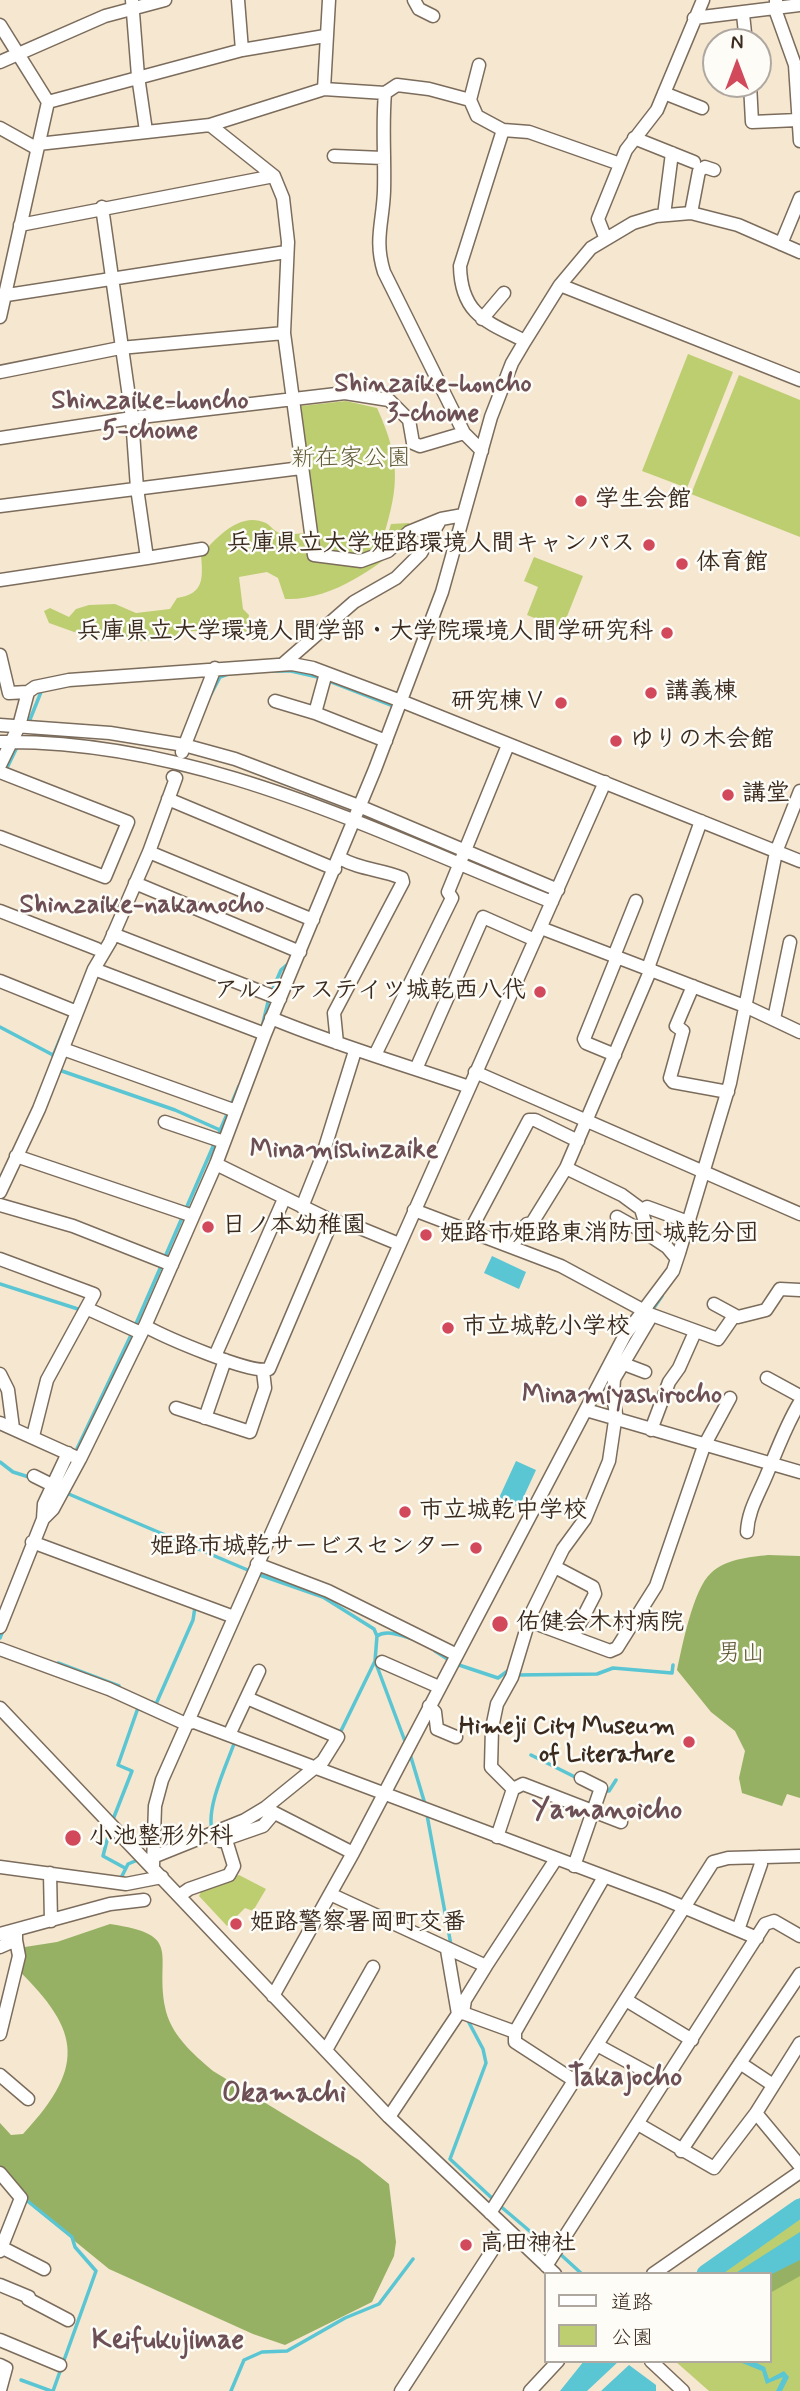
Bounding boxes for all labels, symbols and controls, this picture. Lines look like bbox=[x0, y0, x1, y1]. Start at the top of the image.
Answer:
north arrow bbox=[702, 28, 772, 98]
text: N bbox=[731, 31, 743, 56]
district label: Shinzaike-honcho 3-chome bbox=[334, 370, 532, 432]
district label: Shinzaike-honcho 5-chome bbox=[51, 387, 249, 448]
park label: 新在家公園 bbox=[291, 446, 411, 474]
place label: 学生会館 bbox=[595, 487, 691, 515]
marker: 学生会館 bbox=[573, 493, 589, 509]
place label: 兵庫県立大学姫路環境人間キャンパス bbox=[227, 531, 635, 559]
marker: 兵庫県立大学姫路環境人間キャンパス bbox=[641, 537, 657, 553]
place label: 体育館 bbox=[696, 550, 768, 578]
marker: 体育館 bbox=[674, 556, 690, 572]
place label: 兵庫県立大学環境人間学部・大学院環境人間学研究科 bbox=[77, 619, 653, 647]
marker: 兵庫県立大学環境人間学部・大学院環境人間学研究科 bbox=[659, 625, 675, 641]
place label: 講義棟 bbox=[665, 679, 737, 707]
marker: 講義棟 bbox=[643, 685, 659, 701]
place label: 研究棟Ⅴ bbox=[451, 689, 547, 717]
marker: 研究棟Ⅴ bbox=[553, 695, 569, 711]
place label: ゆりの木会館 bbox=[630, 727, 774, 755]
marker: ゆりの木会館 bbox=[608, 733, 624, 749]
place label: 講堂 bbox=[742, 781, 790, 809]
marker: 講堂 bbox=[720, 787, 736, 803]
district label: Shinzaike-nakanocho bbox=[20, 891, 264, 923]
place label: アルファステイツ城乾西八代 bbox=[214, 978, 526, 1006]
marker: アルファステイツ城乾西八代 bbox=[532, 984, 548, 1000]
district label: Minamishinzaike bbox=[250, 1136, 438, 1168]
place label: 日ノ本幼稚園 bbox=[222, 1213, 366, 1241]
marker: 日ノ本幼稚園 bbox=[200, 1219, 216, 1235]
place label: 姫路市姫路東消防団 城乾分団 bbox=[440, 1221, 758, 1249]
marker: 姫路市姫路東消防団 城乾分団 bbox=[418, 1227, 434, 1243]
place label: 市立城乾小学校 bbox=[462, 1314, 630, 1342]
marker: 市立城乾小学校 bbox=[440, 1320, 456, 1336]
district label: Minamiyashirocho bbox=[522, 1381, 722, 1413]
place label: 市立城乾中学校 bbox=[419, 1498, 587, 1526]
marker: 市立城乾中学校 bbox=[397, 1504, 413, 1520]
place label: 姫路市城乾サービスセンター bbox=[150, 1534, 462, 1562]
marker: 姫路市城乾サービスセンター bbox=[468, 1540, 484, 1556]
place label: 佑健会木村病院 bbox=[516, 1610, 684, 1638]
marker: 佑健会木村病院 bbox=[490, 1614, 510, 1634]
park label: 男山 bbox=[717, 1641, 765, 1669]
place label: Himeji City Museum of Literature bbox=[459, 1714, 675, 1770]
marker: Himeji City Museum of Literature bbox=[681, 1734, 697, 1750]
district label: Yamanoicho bbox=[532, 1795, 682, 1829]
place label: 小池整形外科 bbox=[89, 1824, 233, 1852]
marker: 小池整形外科 bbox=[63, 1828, 83, 1848]
place label: 姫路警察署岡町交番 bbox=[250, 1910, 466, 1938]
marker: 姫路警察署岡町交番 bbox=[228, 1916, 244, 1932]
district label: Takajocho bbox=[568, 2062, 682, 2096]
district label: Okamachi bbox=[222, 2078, 346, 2112]
place label: 高田神社 bbox=[480, 2231, 576, 2259]
marker: 高田神社 bbox=[458, 2237, 474, 2253]
legend bbox=[544, 2272, 772, 2363]
text: 道路 bbox=[611, 2289, 653, 2317]
text: 公園 bbox=[611, 2324, 653, 2352]
district label: Keifukujimae bbox=[92, 2325, 244, 2359]

